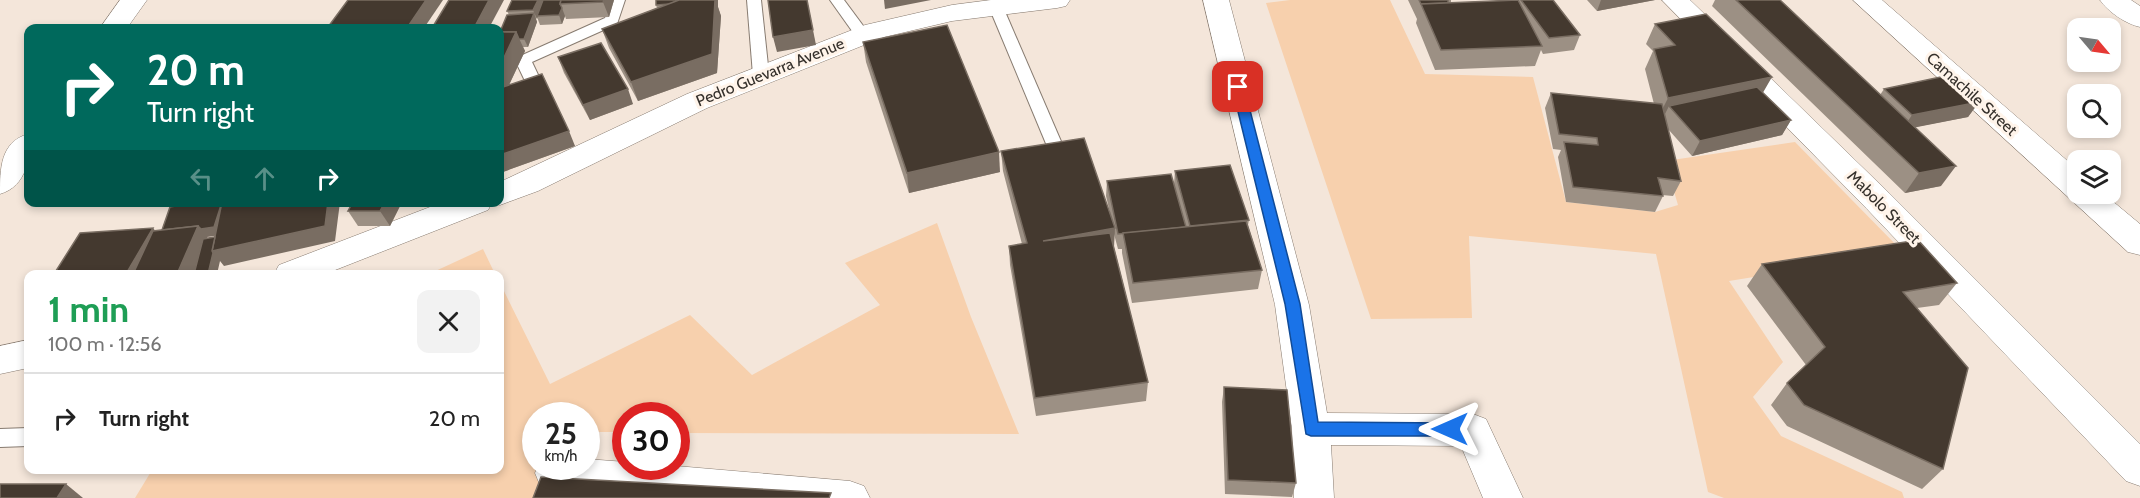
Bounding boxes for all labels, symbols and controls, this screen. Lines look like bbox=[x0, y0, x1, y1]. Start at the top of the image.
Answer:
north arrow bbox=[2067, 18, 2121, 72]
map controls bbox=[2067, 18, 2121, 204]
street label: Pedro Guevarra Avenue bbox=[693, 34, 847, 110]
text: 20 m bbox=[147, 44, 245, 96]
icon: right bbox=[48, 48, 126, 126]
street label: Camachile Street bbox=[1923, 48, 2022, 140]
pin bbox=[1212, 61, 1263, 112]
icon: arrive bbox=[1221, 70, 1254, 103]
button: search bbox=[2067, 84, 2121, 138]
text: Turn right bbox=[147, 96, 254, 129]
button: layers bbox=[2067, 150, 2121, 204]
icon: left bbox=[185, 162, 218, 195]
icon: ahead bbox=[248, 162, 281, 195]
icon: right bbox=[311, 162, 344, 195]
street label: Mabolo Street bbox=[1844, 167, 1925, 248]
text: 1 min bbox=[48, 287, 129, 331]
button: close bbox=[417, 290, 480, 353]
text: 100 m · 12:56 bbox=[48, 332, 162, 356]
position arrow bbox=[1418, 397, 1482, 461]
icon: right bbox=[48, 402, 81, 435]
speed limit sign: 30 bbox=[612, 402, 690, 480]
text: Turn right bbox=[99, 405, 189, 432]
text: 20 m bbox=[429, 405, 480, 432]
text: 25 bbox=[545, 415, 577, 452]
text: km/h bbox=[545, 447, 577, 465]

